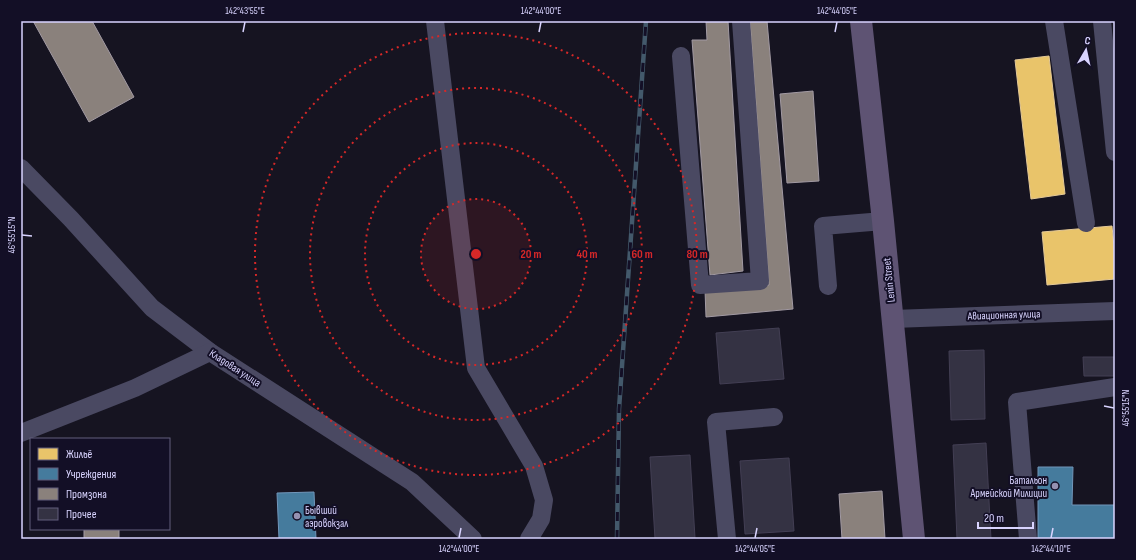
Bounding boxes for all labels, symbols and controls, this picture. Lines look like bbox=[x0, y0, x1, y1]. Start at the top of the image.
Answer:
text: 142°43'55"E bbox=[225, 5, 265, 17]
text: 142°44'00"E bbox=[521, 5, 561, 17]
text: 142°44'05"E bbox=[817, 5, 857, 17]
north arrow bbox=[1066, 30, 1106, 70]
text: С bbox=[1084, 34, 1092, 48]
text: 46°55'15"N bbox=[6, 217, 18, 253]
centre of rings bbox=[469, 247, 483, 261]
text: 20 m bbox=[521, 247, 541, 262]
text: 40 m bbox=[576, 247, 598, 262]
text: 60 m bbox=[631, 247, 653, 262]
text: 80 m bbox=[686, 247, 708, 262]
street label: Lenin Street bbox=[880, 256, 898, 303]
street label: Авиационная улица bbox=[966, 307, 1041, 323]
street label: Кладовая улица bbox=[207, 347, 263, 389]
text: 46°55'15"N bbox=[1120, 390, 1132, 426]
legend bbox=[30, 438, 170, 530]
text: Жильё bbox=[66, 447, 93, 462]
text: Учреждения bbox=[66, 467, 117, 482]
place label: Батальон Армейской Милиции bbox=[969, 474, 1047, 500]
marker: Батальон Армейской Милиции bbox=[1050, 481, 1060, 491]
text: Промзона bbox=[66, 487, 107, 502]
place label: Бывший аэровокзал bbox=[305, 504, 348, 530]
scale bar bbox=[978, 504, 1033, 530]
text: Прочее bbox=[66, 507, 97, 522]
marker: Бывший аэровокзал bbox=[292, 511, 302, 521]
text: 20 m bbox=[984, 511, 1004, 526]
text: 142°44'00"E bbox=[439, 543, 479, 555]
text: 142°44'05"E bbox=[735, 543, 775, 555]
text: 142°44'10"E bbox=[1031, 543, 1071, 555]

